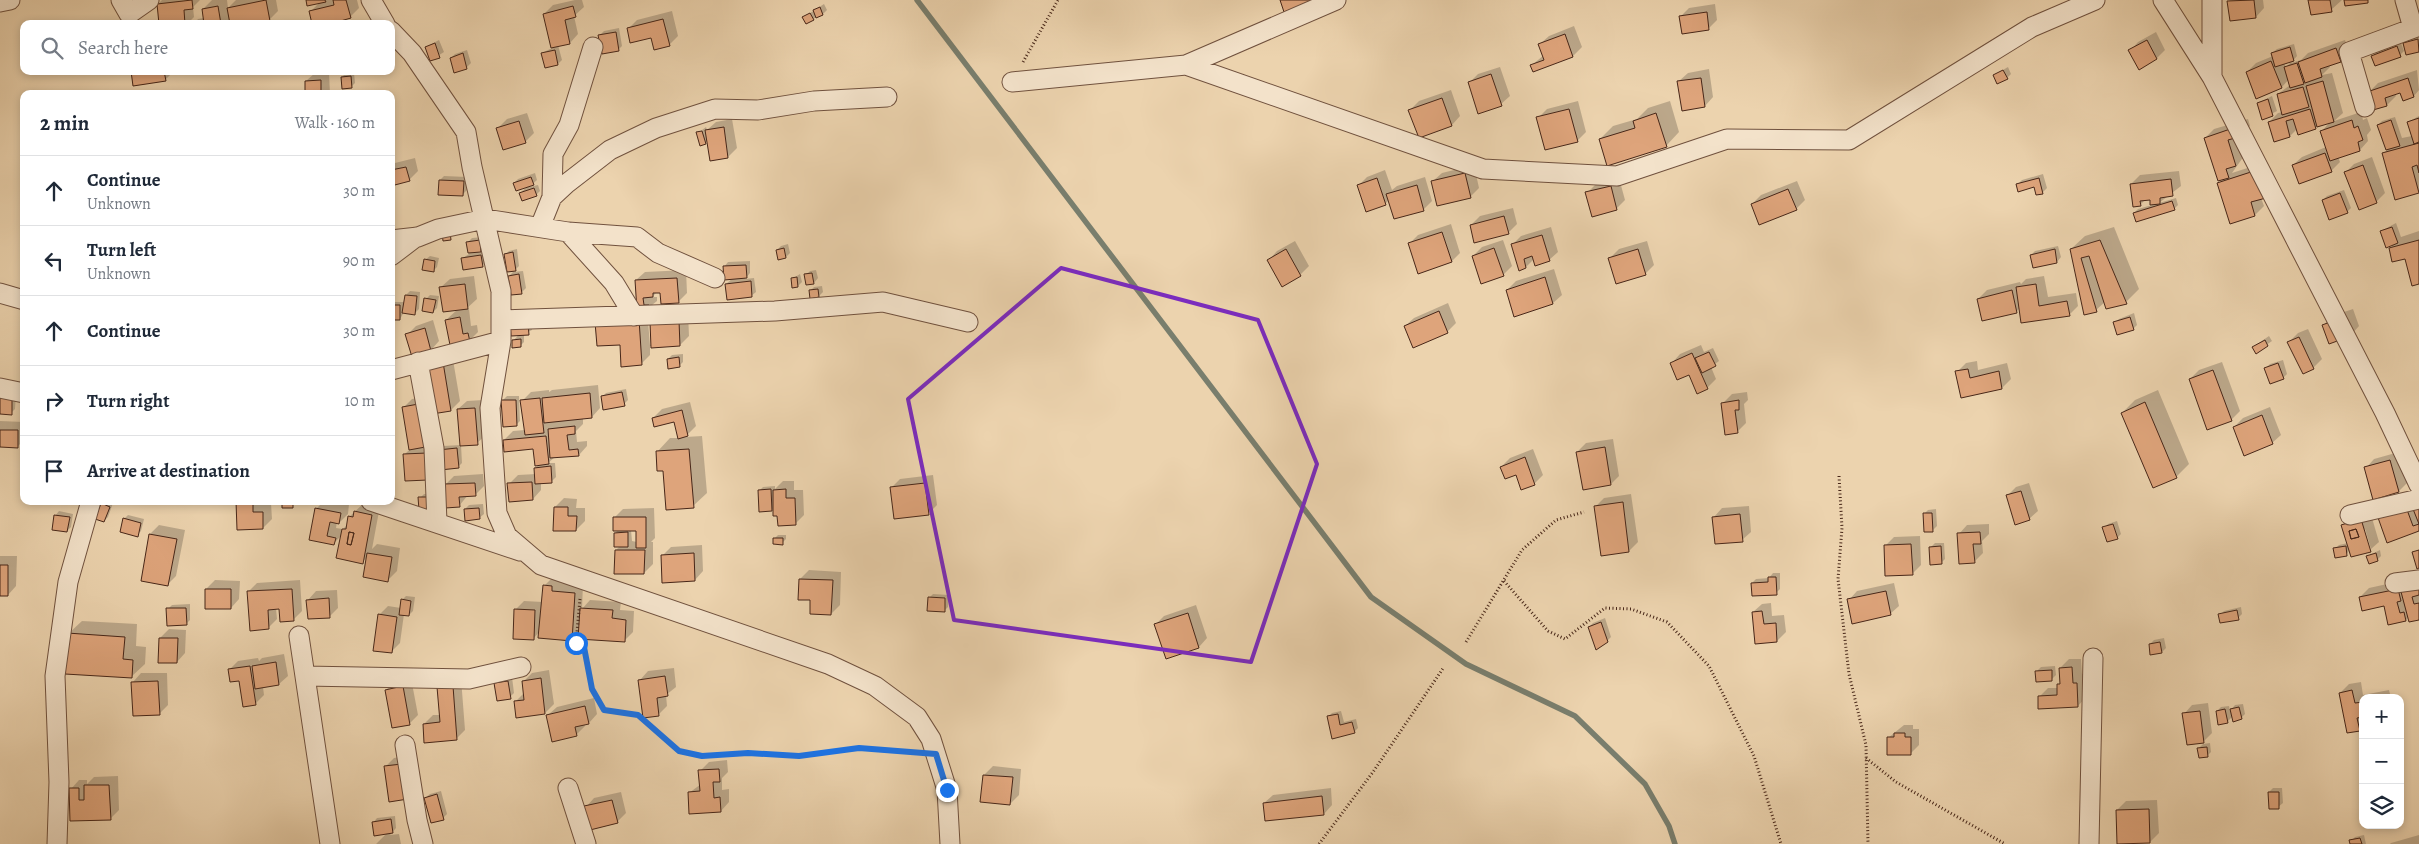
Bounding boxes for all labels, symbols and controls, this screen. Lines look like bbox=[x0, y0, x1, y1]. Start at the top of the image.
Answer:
search box bbox=[20, 20, 395, 75]
icon: search bbox=[38, 34, 66, 62]
text: Search here bbox=[78, 35, 168, 61]
text: 2 min bbox=[40, 109, 89, 137]
text: Walk · 160 m bbox=[295, 112, 375, 134]
text: Continue bbox=[87, 167, 161, 193]
icon: ahead bbox=[40, 177, 68, 205]
text: 30 m bbox=[343, 180, 375, 202]
text: Unknown bbox=[87, 193, 151, 215]
text: Turn left bbox=[87, 237, 156, 263]
icon: left bbox=[40, 247, 68, 275]
text: 90 m bbox=[343, 250, 375, 272]
text: Unknown bbox=[87, 263, 151, 285]
icon: ahead bbox=[40, 317, 68, 345]
text: Continue bbox=[87, 318, 161, 344]
text: 30 m bbox=[343, 320, 375, 342]
icon: right bbox=[40, 387, 68, 415]
text: Turn right bbox=[87, 388, 169, 414]
text: 10 m bbox=[345, 390, 375, 412]
icon: arrive bbox=[40, 457, 68, 485]
text: Arrive at destination bbox=[87, 458, 250, 484]
route start bbox=[565, 632, 588, 655]
map controls bbox=[2359, 694, 2404, 829]
button: + bbox=[2359, 694, 2404, 739]
button: − bbox=[2359, 739, 2404, 784]
route end bbox=[936, 779, 959, 802]
button: layers bbox=[2359, 784, 2404, 829]

